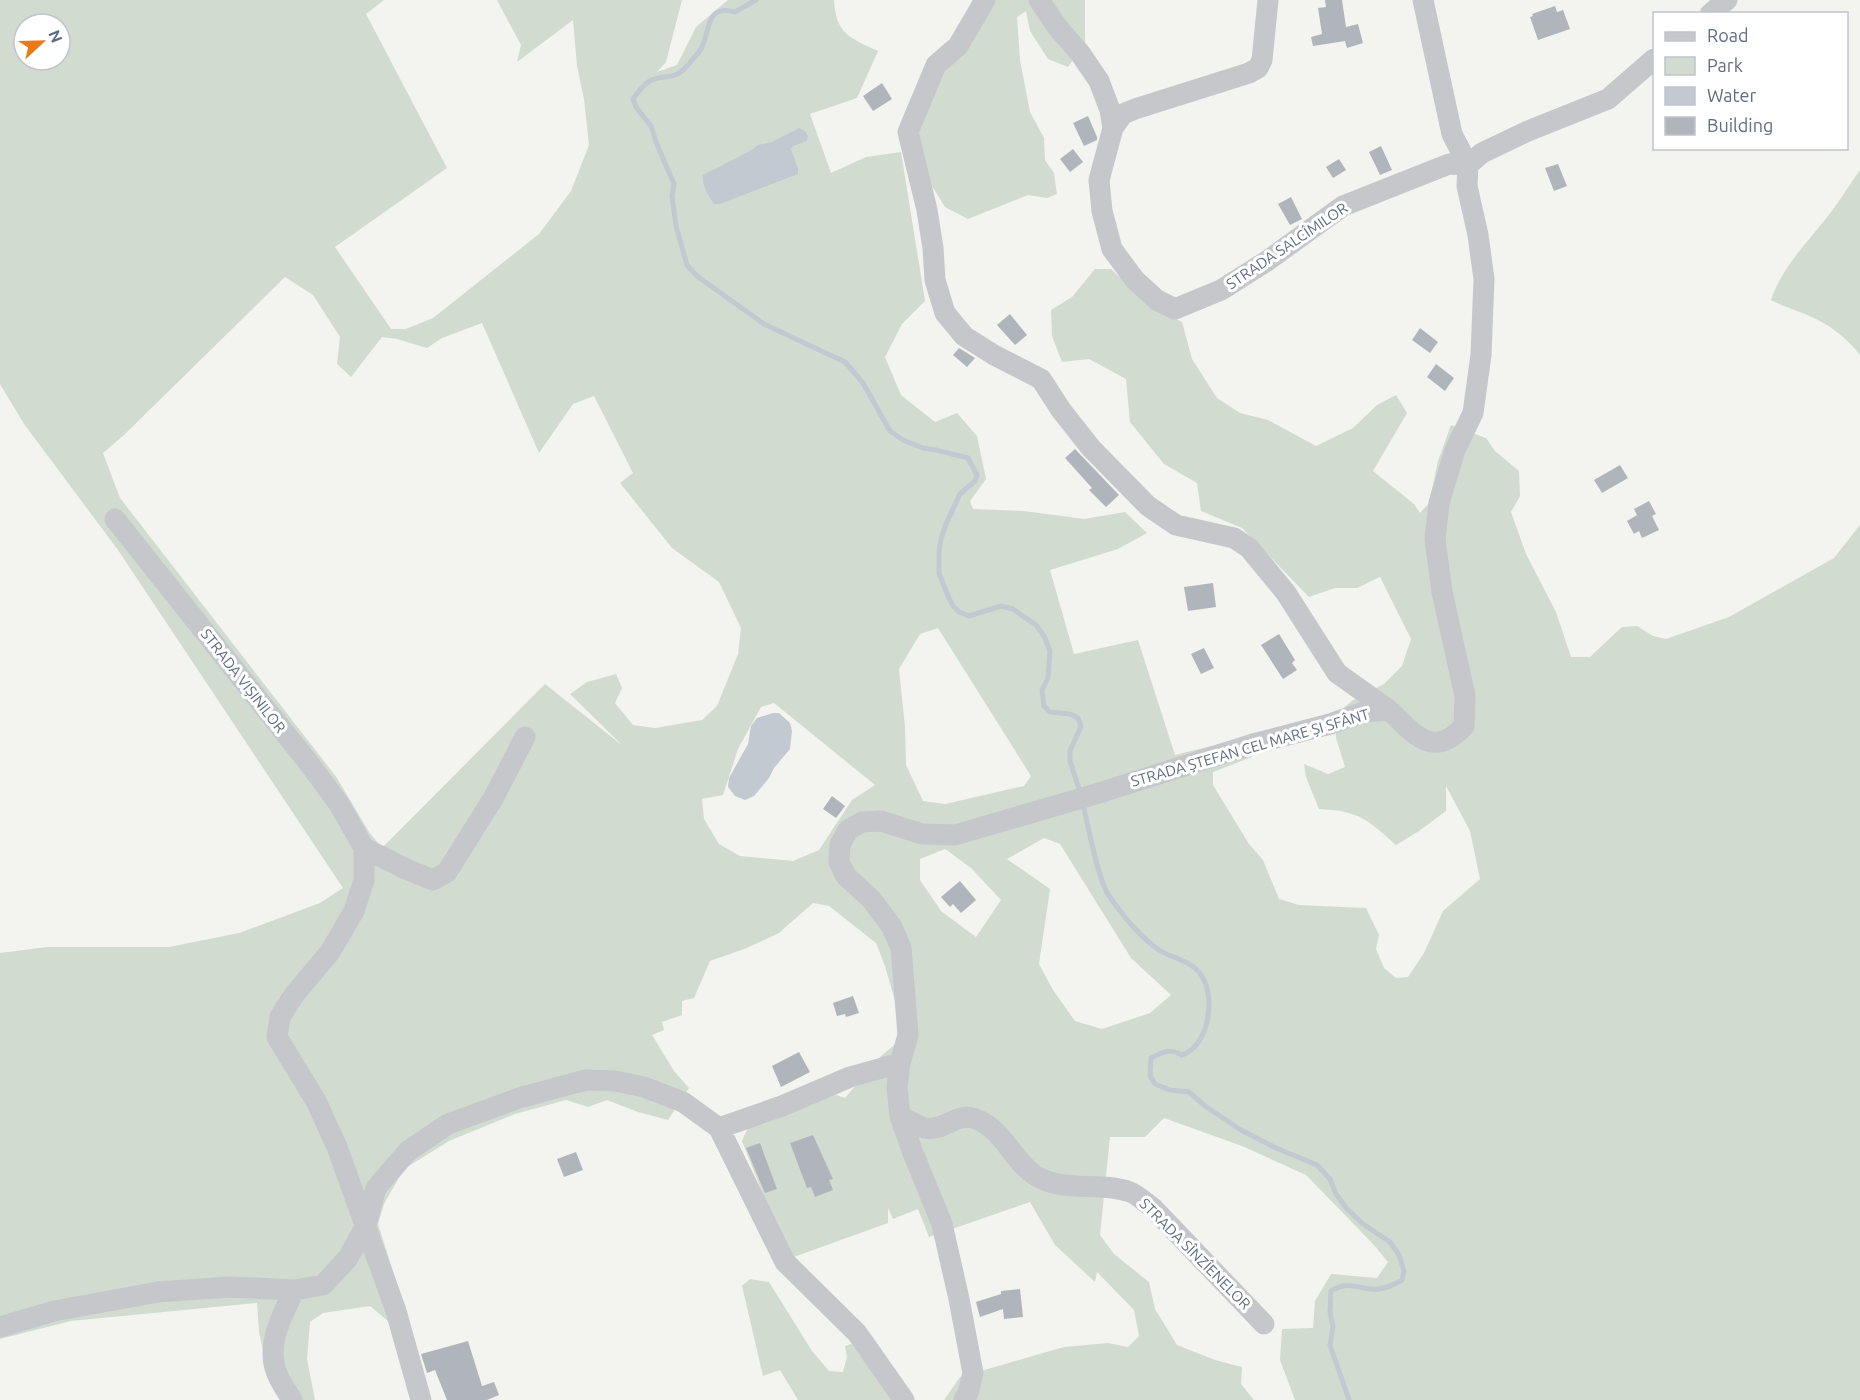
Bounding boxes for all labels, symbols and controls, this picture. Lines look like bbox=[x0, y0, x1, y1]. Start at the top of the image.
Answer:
north arrow bbox=[12, 12, 72, 72]
legend bbox=[1653, 12, 1848, 150]
text: Road bbox=[1707, 25, 1749, 45]
text: N bbox=[45, 27, 66, 45]
text: Park bbox=[1707, 55, 1743, 75]
text: Water bbox=[1707, 85, 1757, 105]
text: Building bbox=[1707, 115, 1773, 135]
street label: STRADA SALCÎMILOR bbox=[1223, 199, 1350, 292]
street label: STRADA VIȘINILOR bbox=[198, 625, 289, 736]
street label: STRADA ȘTEFAN CEL MARE ȘI SFÂNT bbox=[1129, 705, 1372, 790]
street label: STRADA SÎNZÎENELOR bbox=[1136, 1195, 1254, 1313]

